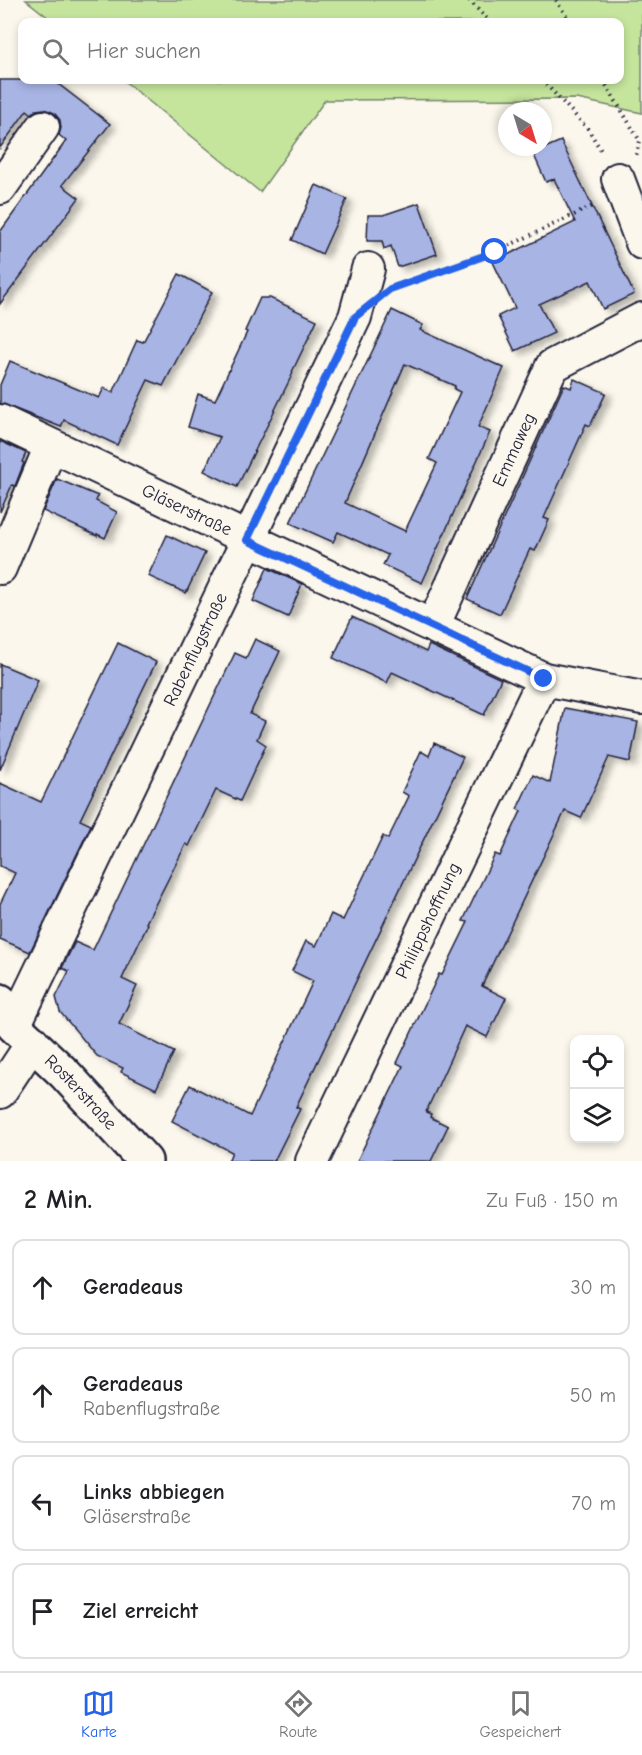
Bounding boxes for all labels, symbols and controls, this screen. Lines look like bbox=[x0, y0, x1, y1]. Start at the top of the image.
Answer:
search box bbox=[18, 18, 624, 84]
icon: search bbox=[39, 35, 72, 68]
text: Hier suchen bbox=[87, 38, 201, 64]
north arrow bbox=[498, 102, 552, 156]
route start bbox=[481, 238, 507, 264]
street label: Emmaweg bbox=[488, 410, 540, 490]
street label: Gläserstraße bbox=[138, 480, 235, 540]
street label: Rabenflugstraße bbox=[159, 589, 232, 710]
route end bbox=[530, 665, 556, 691]
street label: Philippshoffnung bbox=[391, 859, 465, 982]
map controls bbox=[570, 1035, 624, 1143]
button: locate bbox=[570, 1035, 624, 1089]
street label: Rosterstraße bbox=[40, 1050, 121, 1134]
button: layers bbox=[570, 1089, 624, 1143]
text: 2 Min. bbox=[24, 1185, 92, 1215]
text: Zu Fuß · 150 m bbox=[486, 1189, 618, 1212]
icon: ahead bbox=[26, 1271, 59, 1304]
text: Geradeaus bbox=[83, 1274, 183, 1300]
text: 30 m bbox=[570, 1276, 616, 1299]
text: Geradeaus bbox=[83, 1371, 183, 1397]
icon: ahead bbox=[26, 1379, 59, 1412]
text: 50 m bbox=[570, 1384, 616, 1407]
text: Rabenflugstraße bbox=[83, 1397, 220, 1420]
text: Links abbiegen bbox=[83, 1479, 225, 1505]
icon: left bbox=[26, 1487, 59, 1520]
text: 70 m bbox=[571, 1492, 616, 1515]
text: Gläserstraße bbox=[83, 1505, 191, 1528]
icon: arrive bbox=[26, 1595, 59, 1628]
text: Ziel erreicht bbox=[83, 1598, 198, 1624]
tab: Karte bbox=[81, 1687, 117, 1741]
tab: Route bbox=[279, 1687, 317, 1741]
tab: Gespeichert bbox=[479, 1687, 561, 1741]

